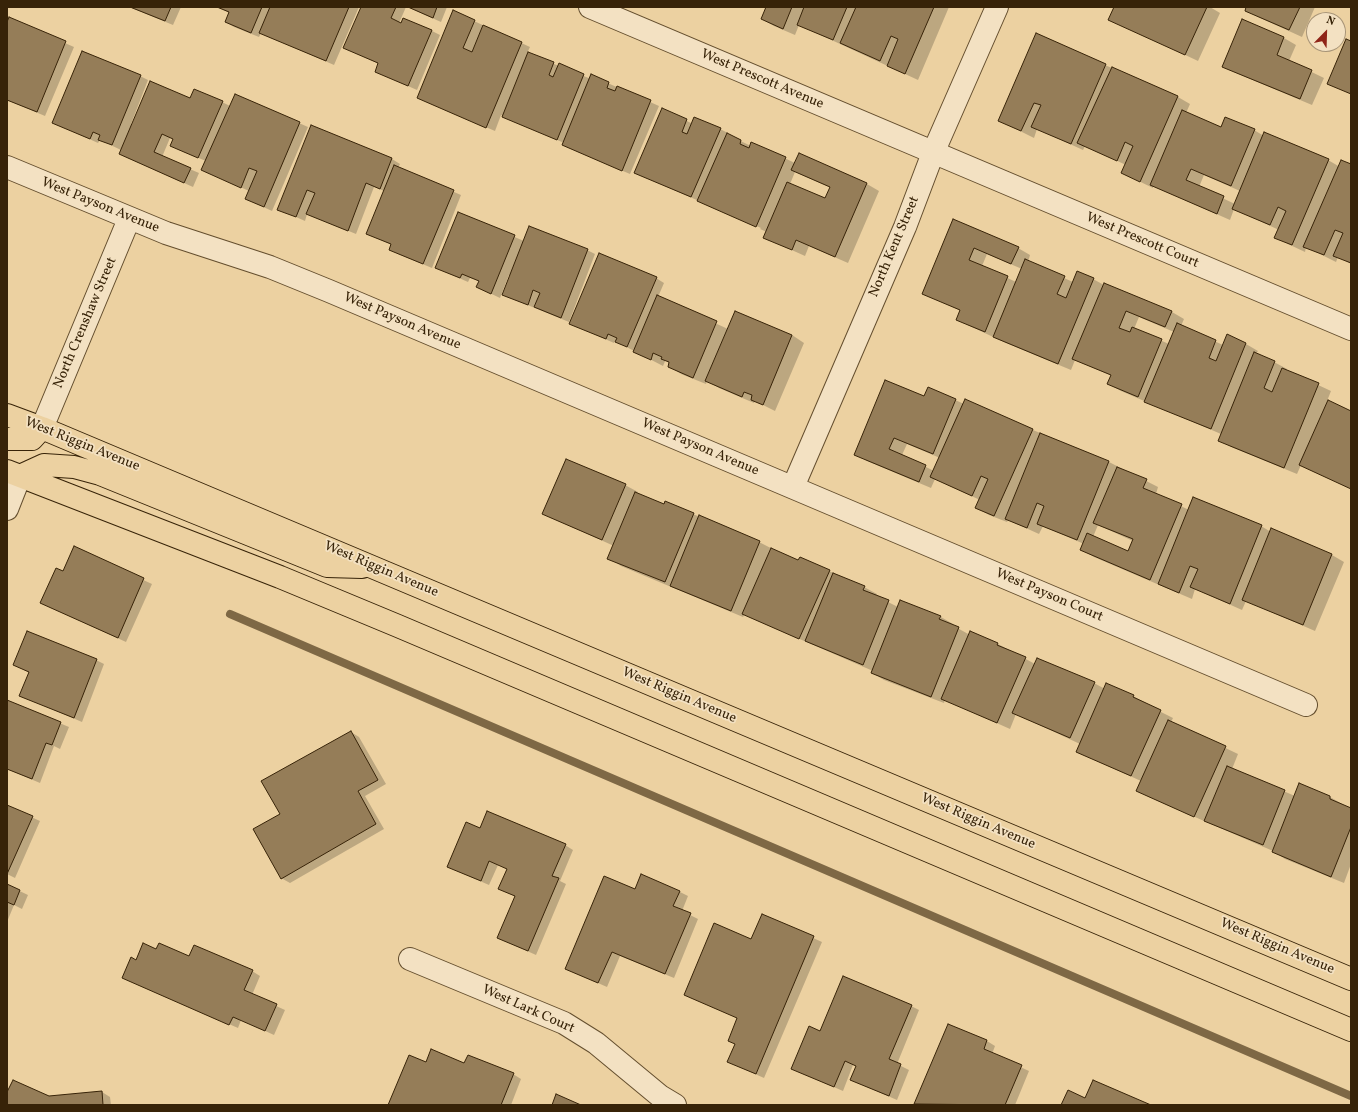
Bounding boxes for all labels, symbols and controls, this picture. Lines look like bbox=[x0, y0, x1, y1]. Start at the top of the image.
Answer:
north arrow bbox=[1306, 12, 1346, 52]
text: N bbox=[1324, 13, 1337, 30]
street label: West Prescott Avenue bbox=[698, 47, 826, 113]
street label: West Payson Avenue bbox=[38, 175, 162, 237]
street label: North Kent Street bbox=[866, 194, 924, 300]
street label: West Prescott Court bbox=[1083, 210, 1201, 272]
street label: North Crenshaw Street bbox=[51, 255, 121, 391]
street label: West Payson Avenue bbox=[341, 290, 463, 354]
street label: West Riggin Avenue bbox=[22, 414, 142, 476]
street label: West Payson Avenue bbox=[639, 416, 761, 480]
street label: West Riggin Avenue bbox=[321, 538, 441, 602]
street label: West Payson Court bbox=[993, 566, 1105, 626]
street label: West Riggin Avenue bbox=[619, 664, 739, 728]
street label: West Riggin Avenue bbox=[918, 790, 1038, 854]
street label: West Riggin Avenue bbox=[1217, 915, 1337, 979]
street label: West Lark Court bbox=[479, 982, 577, 1038]

